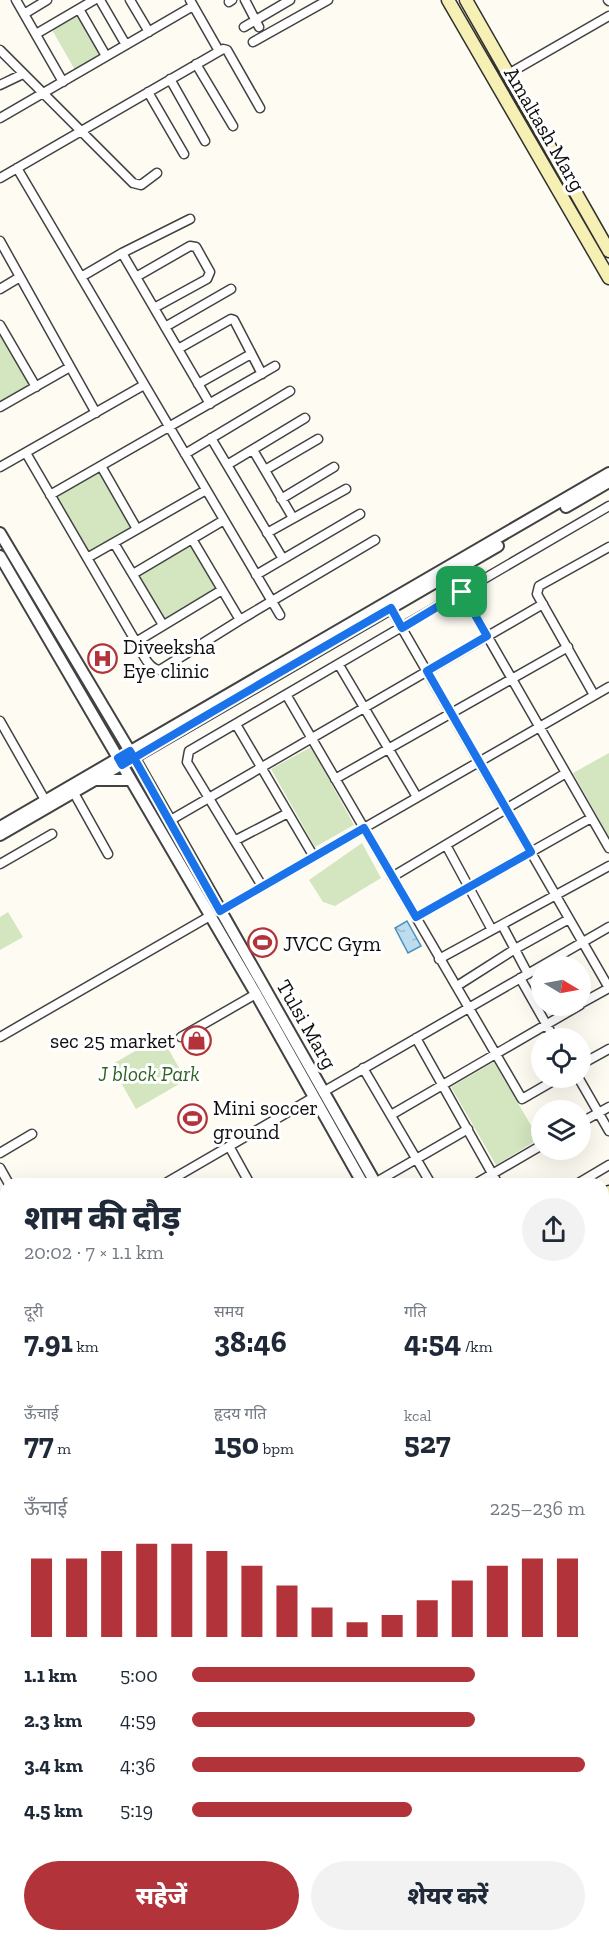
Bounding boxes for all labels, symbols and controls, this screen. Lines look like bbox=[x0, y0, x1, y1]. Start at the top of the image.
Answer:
street label: Amaltash Marg bbox=[499, 62, 591, 196]
pin bbox=[436, 566, 487, 617]
icon: arrive bbox=[445, 575, 478, 608]
place label: Diveeksha Eye clinic bbox=[123, 634, 216, 683]
hospital icon: Diveeksha Eye clinic bbox=[86, 642, 118, 674]
sports icon: JVCC Gym bbox=[246, 927, 278, 959]
place label: JVCC Gym bbox=[283, 931, 381, 956]
north arrow bbox=[531, 956, 591, 1016]
map controls bbox=[531, 956, 591, 1160]
street label: Tulsi Marg bbox=[271, 975, 343, 1074]
shop icon: sec 25 market bbox=[180, 1024, 212, 1056]
place label: sec 25 market bbox=[50, 1028, 175, 1053]
button: locate bbox=[531, 1028, 591, 1088]
park label: J block Park bbox=[97, 1061, 200, 1086]
place label: Mini soccer ground bbox=[213, 1095, 318, 1144]
button: layers bbox=[531, 1100, 591, 1160]
sports icon: Mini soccer ground bbox=[176, 1103, 208, 1135]
text: शाम की दौड़ bbox=[24, 1198, 180, 1237]
button: share bbox=[522, 1198, 585, 1261]
text: 20:02 · 7 × 1.1 km bbox=[24, 1240, 164, 1264]
text: दूरी bbox=[24, 1302, 43, 1321]
text: समय bbox=[214, 1302, 244, 1321]
text: गति bbox=[404, 1302, 426, 1321]
text: 7.91 bbox=[24, 1324, 73, 1360]
text: 38:46 bbox=[214, 1324, 287, 1360]
text: 4:54 bbox=[404, 1324, 461, 1360]
text: km bbox=[73, 1337, 99, 1356]
text: /km bbox=[461, 1337, 493, 1356]
text: ऊँचाई bbox=[24, 1404, 59, 1423]
text: हृदय गति bbox=[214, 1404, 266, 1423]
text: kcal bbox=[404, 1406, 431, 1425]
text: 527 bbox=[404, 1425, 451, 1461]
text: 77 bbox=[24, 1426, 54, 1462]
text: 150 bbox=[214, 1426, 259, 1462]
text: m bbox=[54, 1439, 71, 1458]
text: bpm bbox=[259, 1439, 294, 1458]
text: ऊँचाई bbox=[24, 1496, 67, 1520]
text: 225–236 m bbox=[490, 1496, 585, 1520]
text: 1.1 km bbox=[24, 1663, 77, 1687]
text: 5:00 bbox=[120, 1663, 158, 1687]
text: 2.3 km bbox=[24, 1708, 82, 1732]
text: 4:59 bbox=[120, 1708, 156, 1732]
text: 3.4 km bbox=[24, 1753, 83, 1777]
text: 4:36 bbox=[120, 1753, 156, 1777]
text: 4.5 km bbox=[24, 1798, 83, 1822]
text: 5:19 bbox=[120, 1798, 153, 1822]
button: सहेजें bbox=[24, 1861, 299, 1930]
button: शेयर करें bbox=[311, 1861, 585, 1930]

